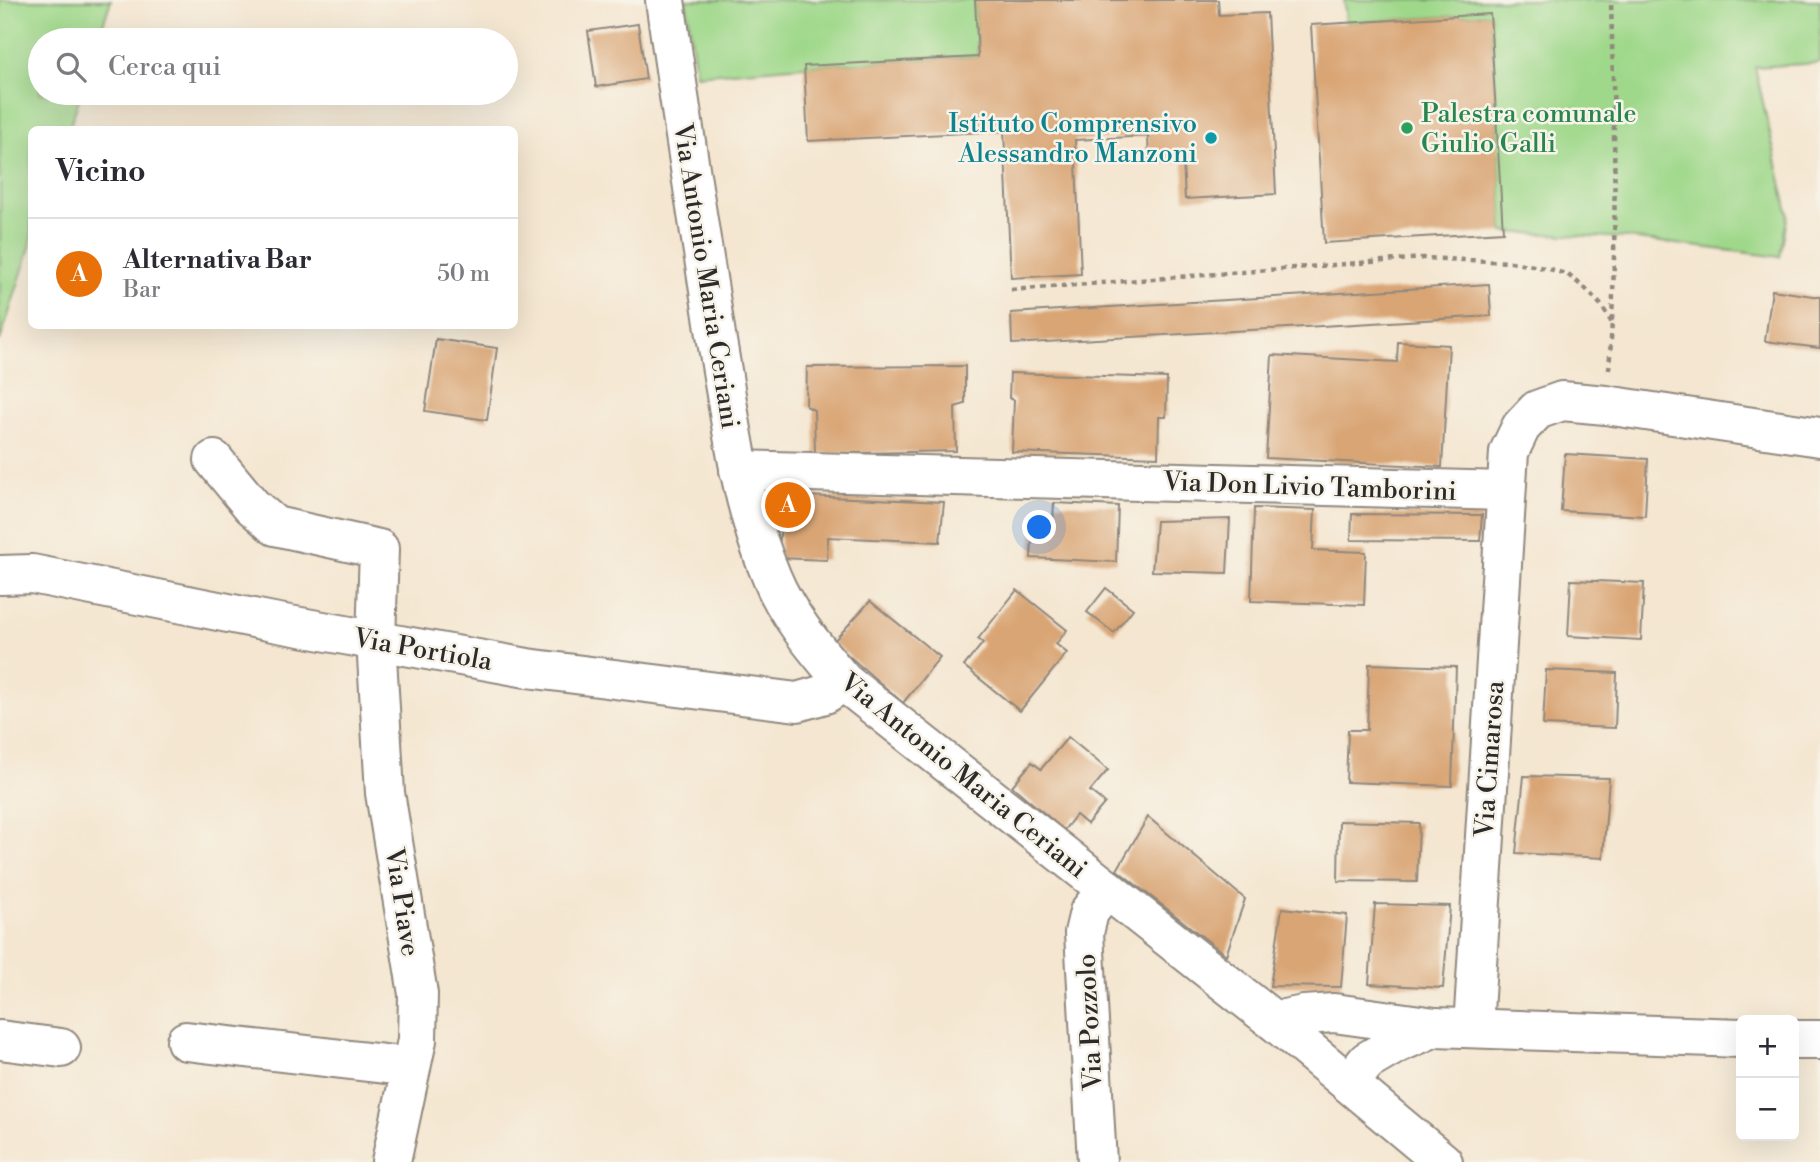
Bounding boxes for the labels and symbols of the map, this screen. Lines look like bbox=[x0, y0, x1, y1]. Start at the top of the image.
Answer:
place label: Palestra comunale Giulio Galli bbox=[1421, 98, 1637, 160]
place label: Istituto Comprensivo Alessandro Manzoni bbox=[948, 108, 1197, 170]
street label: Via Antonio Maria Ceriani bbox=[666, 120, 746, 431]
marker: Palestra comunale Giulio Galli bbox=[1399, 120, 1415, 136]
marker: Istituto Comprensivo Alessandro Manzoni bbox=[1203, 130, 1219, 146]
street label: Via Don Livio Tamborini bbox=[1162, 466, 1457, 508]
pin: A bbox=[765, 479, 811, 531]
your location bbox=[1022, 510, 1056, 544]
street label: Via Portiola bbox=[350, 622, 495, 678]
street label: Via Antonio Maria Ceriani bbox=[833, 666, 1093, 885]
street label: Via Cimarosa bbox=[1469, 679, 1511, 839]
street label: Via Piave bbox=[378, 845, 426, 959]
street label: Via Pozzolo bbox=[1070, 953, 1110, 1092]

